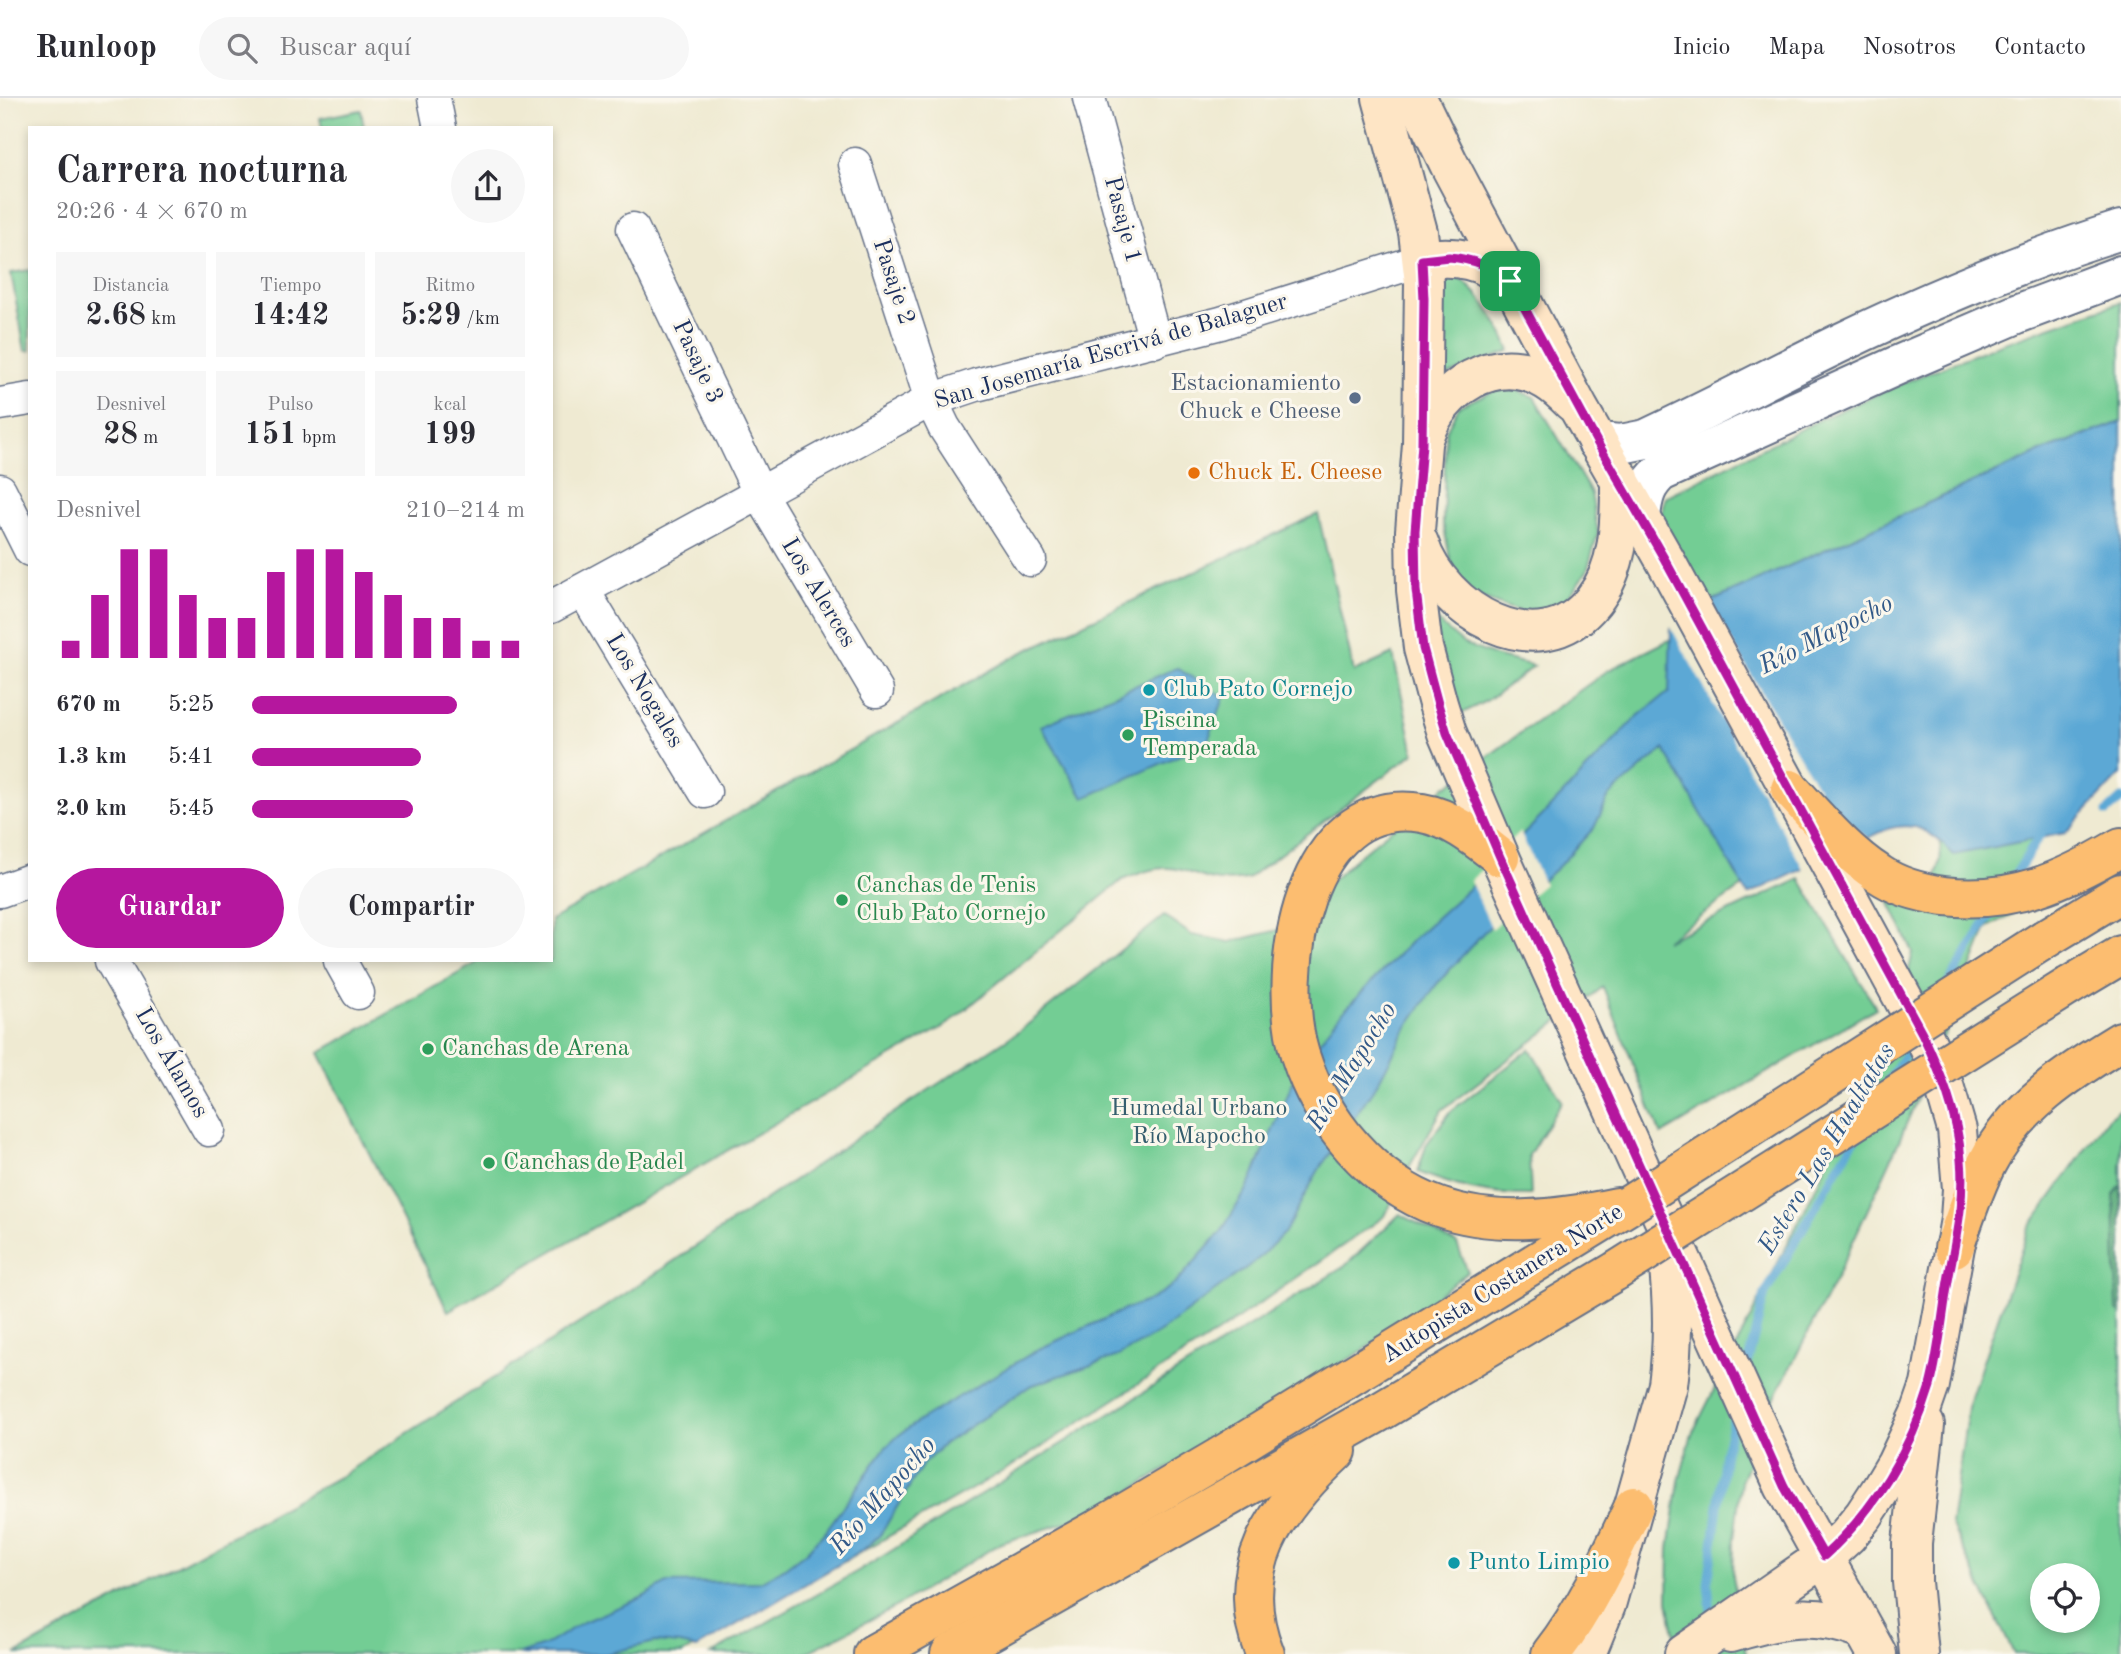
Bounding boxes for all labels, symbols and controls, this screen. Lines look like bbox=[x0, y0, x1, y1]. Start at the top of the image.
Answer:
search box bbox=[199, 17, 689, 80]
icon: search bbox=[223, 29, 261, 67]
text: Runloop bbox=[35, 32, 157, 65]
text: Buscar aquí bbox=[279, 35, 411, 61]
text: Inicio bbox=[1673, 36, 1731, 60]
text: Mapa bbox=[1769, 36, 1825, 60]
text: Nosotros bbox=[1863, 36, 1956, 60]
text: Contacto bbox=[1994, 36, 2086, 60]
button: share bbox=[451, 149, 525, 223]
text: Carrera nocturna bbox=[56, 153, 347, 191]
street label: Pasaje 1 bbox=[1099, 174, 1145, 266]
text: 20:26 · 4 × 670 m bbox=[56, 200, 248, 223]
street label: Pasaje 2 bbox=[868, 236, 918, 328]
pin bbox=[1480, 251, 1540, 311]
icon: arrive bbox=[1491, 262, 1529, 300]
text: Distancia bbox=[92, 277, 169, 296]
text: Tiempo bbox=[260, 277, 321, 296]
text: Ritmo bbox=[425, 277, 475, 296]
street label: San Josemaría Escrivá de Balaguer bbox=[932, 290, 1291, 414]
text: 2.68 bbox=[85, 301, 146, 331]
text: 14:42 bbox=[251, 301, 329, 331]
text: 5:29 bbox=[400, 301, 461, 331]
text: km bbox=[146, 310, 176, 329]
text: /km bbox=[461, 310, 500, 329]
street label: Pasaje 3 bbox=[667, 317, 727, 407]
place label: Estacionamiento Chuck e Cheese bbox=[1170, 372, 1341, 424]
marker: Estacionamiento Chuck e Cheese bbox=[1347, 390, 1363, 406]
text: Desnivel bbox=[96, 396, 166, 415]
text: Pulso bbox=[268, 396, 313, 415]
text: kcal bbox=[434, 396, 467, 415]
text: 28 bbox=[103, 420, 138, 450]
text: 151 bbox=[244, 420, 297, 450]
text: 199 bbox=[424, 420, 476, 450]
text: m bbox=[138, 429, 158, 448]
text: bpm bbox=[297, 429, 337, 448]
place label: Chuck E. Cheese bbox=[1208, 461, 1382, 485]
marker: Chuck E. Cheese bbox=[1186, 465, 1202, 481]
text: Desnivel bbox=[56, 499, 141, 522]
text: 210–214 m bbox=[406, 499, 525, 522]
street label: Los Alerces bbox=[776, 534, 860, 652]
water label: Río Mapocho bbox=[1754, 590, 1897, 680]
street label: Los Nogales bbox=[601, 630, 687, 752]
place label: Club Pato Cornejo bbox=[1163, 678, 1353, 702]
marker: Club Pato Cornejo bbox=[1141, 682, 1157, 698]
text: 670 m bbox=[56, 693, 121, 716]
text: 5:25 bbox=[168, 693, 214, 716]
place label: Piscina Temperada bbox=[1142, 709, 1257, 761]
marker: Piscina Temperada bbox=[1120, 727, 1136, 743]
text: 1.3 km bbox=[56, 745, 127, 768]
text: 5:41 bbox=[168, 745, 214, 768]
text: 2.0 km bbox=[56, 797, 127, 820]
text: 5:45 bbox=[168, 797, 214, 820]
button: Guardar bbox=[56, 868, 284, 948]
button: Compartir bbox=[298, 868, 525, 948]
place label: Canchas de Tenis Club Pato Cornejo bbox=[856, 874, 1046, 926]
marker: Canchas de Tenis Club Pato Cornejo bbox=[834, 892, 850, 908]
water label: Río Mapocho bbox=[1302, 998, 1402, 1137]
street label: Los Álamos bbox=[130, 1002, 216, 1122]
place label: Canchas de Arena bbox=[442, 1037, 630, 1061]
water label: Estero Las Hualtatas bbox=[1753, 1039, 1900, 1260]
marker: Canchas de Arena bbox=[420, 1041, 436, 1057]
park label: Humedal Urbano Río Mapocho bbox=[1111, 1097, 1287, 1149]
place label: Canchas de Padel bbox=[503, 1151, 684, 1175]
marker: Canchas de Padel bbox=[481, 1155, 497, 1171]
street label: Autopista Costanera Norte bbox=[1379, 1200, 1627, 1368]
water label: Río Mapocho bbox=[825, 1432, 941, 1560]
place label: Punto Limpio bbox=[1468, 1551, 1610, 1575]
marker: Punto Limpio bbox=[1446, 1555, 1462, 1571]
map controls bbox=[2030, 1563, 2100, 1633]
button: locate bbox=[2030, 1563, 2100, 1633]

